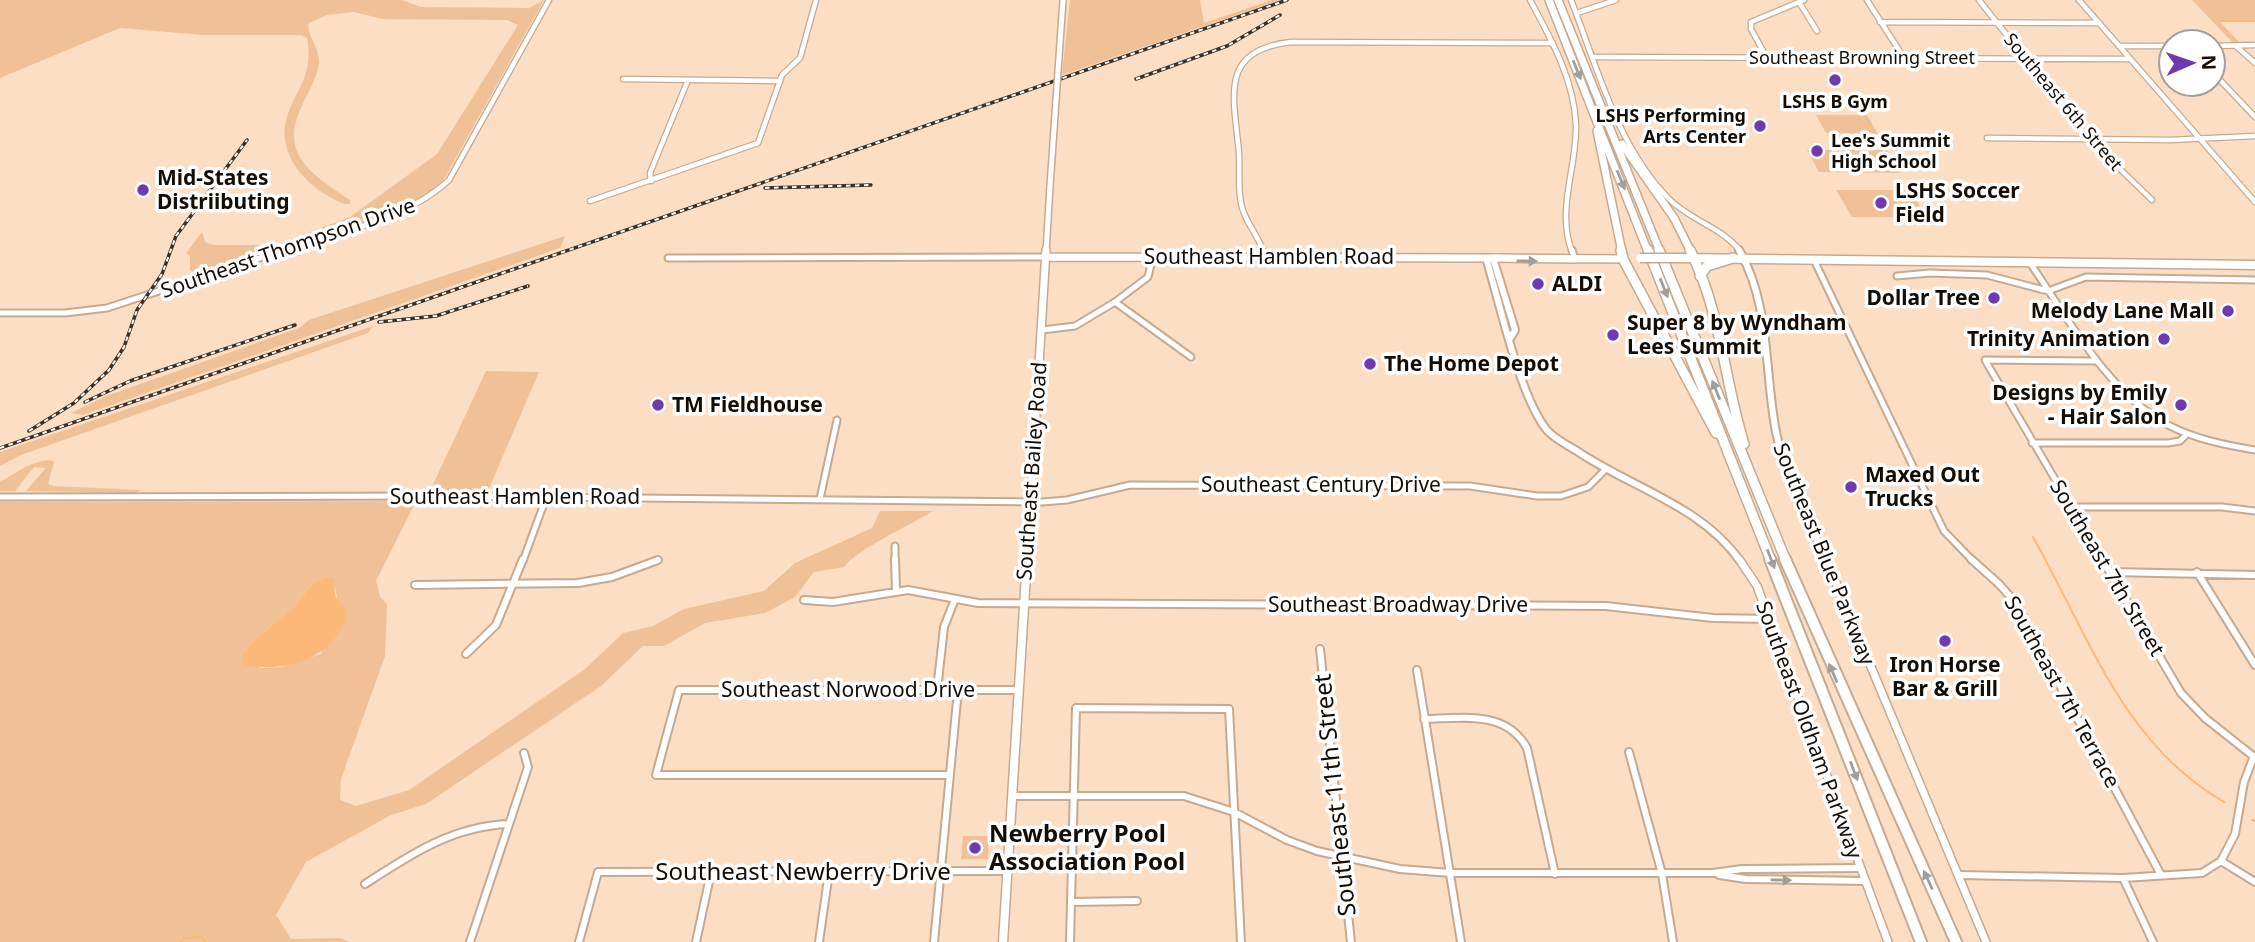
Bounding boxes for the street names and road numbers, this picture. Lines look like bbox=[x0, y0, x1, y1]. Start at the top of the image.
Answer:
street label: Southeast 6th Street bbox=[1999, 28, 2129, 175]
street label: Southeast Browning Street bbox=[1749, 45, 1975, 69]
street label: Southeast Thompson Drive bbox=[157, 190, 419, 304]
street label: Southeast Hamblen Road bbox=[1144, 242, 1394, 270]
street label: Southeast Bailey Road bbox=[1009, 361, 1053, 581]
street label: Southeast Blue Parkway bbox=[1768, 438, 1882, 669]
street label: Southeast Century Drive bbox=[1201, 470, 1441, 498]
street label: Southeast 7th Street bbox=[2044, 474, 2172, 661]
street label: Southeast Hamblen Road bbox=[390, 482, 640, 510]
street label: Southeast Broadway Drive bbox=[1268, 590, 1528, 618]
street label: Southeast 7th Terrace bbox=[1998, 591, 2127, 792]
street label: Southeast Oldham Parkway bbox=[1750, 597, 1870, 863]
street label: Southeast 11th Street bbox=[1304, 672, 1363, 918]
street label: Southeast Norwood Drive bbox=[721, 675, 975, 703]
street label: Southeast Newberry Drive bbox=[655, 854, 951, 887]

